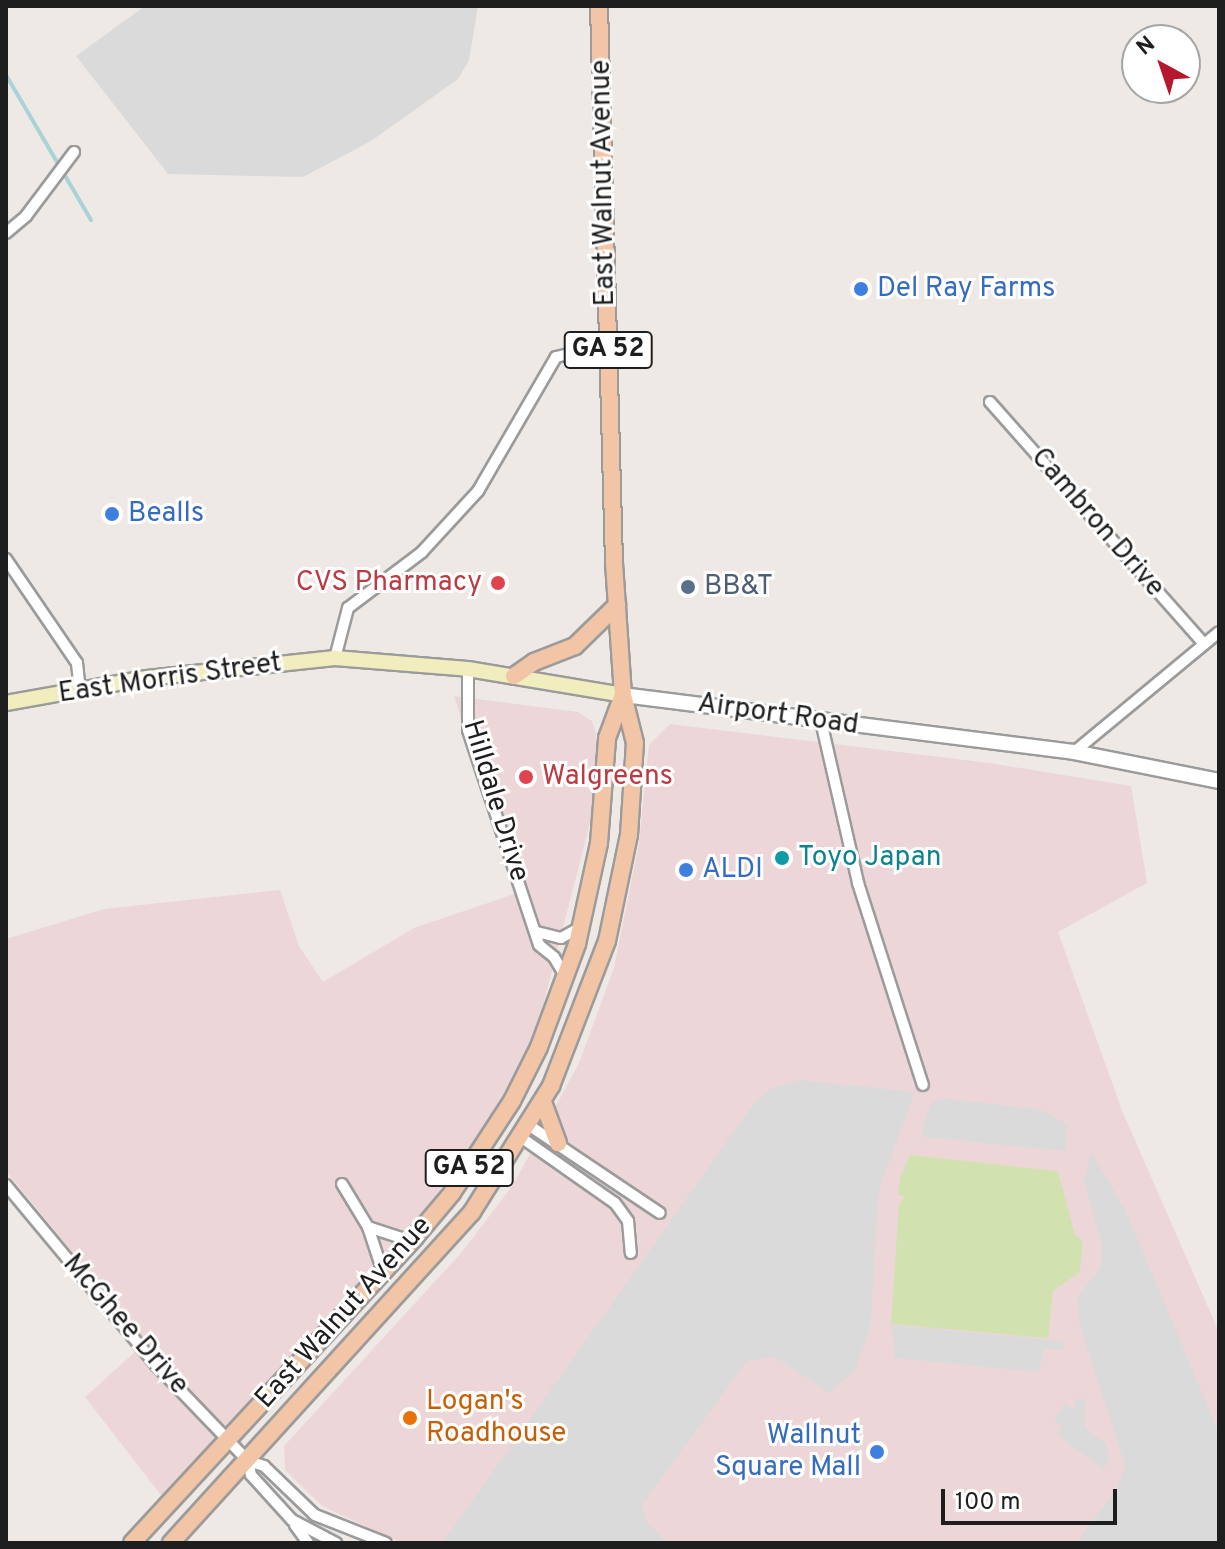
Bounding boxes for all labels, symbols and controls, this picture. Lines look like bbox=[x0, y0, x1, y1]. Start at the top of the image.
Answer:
north arrow bbox=[1121, 24, 1201, 104]
text: N bbox=[1132, 31, 1161, 62]
street label: East Walnut Avenue bbox=[585, 58, 623, 308]
place label: Del Ray Farms bbox=[877, 272, 1055, 306]
marker: Del Ray Farms bbox=[852, 280, 870, 298]
road number: GA 52 bbox=[562, 328, 654, 372]
street label: Cambron Drive bbox=[1023, 441, 1171, 605]
place label: Bealls bbox=[128, 497, 204, 531]
marker: Bealls bbox=[103, 505, 121, 523]
place label: CVS Pharmacy bbox=[296, 566, 482, 600]
place label: BB&T bbox=[704, 570, 773, 604]
marker: CVS Pharmacy bbox=[489, 574, 507, 592]
marker: BB&T bbox=[679, 578, 697, 596]
street label: East Morris Street bbox=[56, 647, 284, 711]
street label: Airport Road bbox=[695, 687, 861, 743]
street label: Hilldale Drive bbox=[454, 716, 536, 886]
place label: Walgreens bbox=[542, 760, 673, 794]
marker: Walgreens bbox=[517, 768, 535, 786]
place label: Toyo Japan bbox=[798, 841, 942, 875]
marker: Toyo Japan bbox=[773, 849, 791, 867]
place label: ALDI bbox=[702, 853, 763, 887]
marker: ALDI bbox=[677, 861, 695, 879]
road number: GA 52 bbox=[423, 1146, 515, 1190]
street label: East Walnut Avenue bbox=[248, 1209, 440, 1417]
street label: McGhee Drive bbox=[55, 1248, 195, 1402]
place label: Logan's Roadhouse bbox=[426, 1385, 566, 1451]
marker: Logan's Roadhouse bbox=[401, 1409, 419, 1427]
place label: Wallnut Square Mall bbox=[715, 1419, 861, 1485]
marker: Wallnut Square Mall bbox=[868, 1443, 886, 1461]
scale bar bbox=[945, 1473, 1121, 1523]
text: 100 m bbox=[955, 1488, 1021, 1518]

